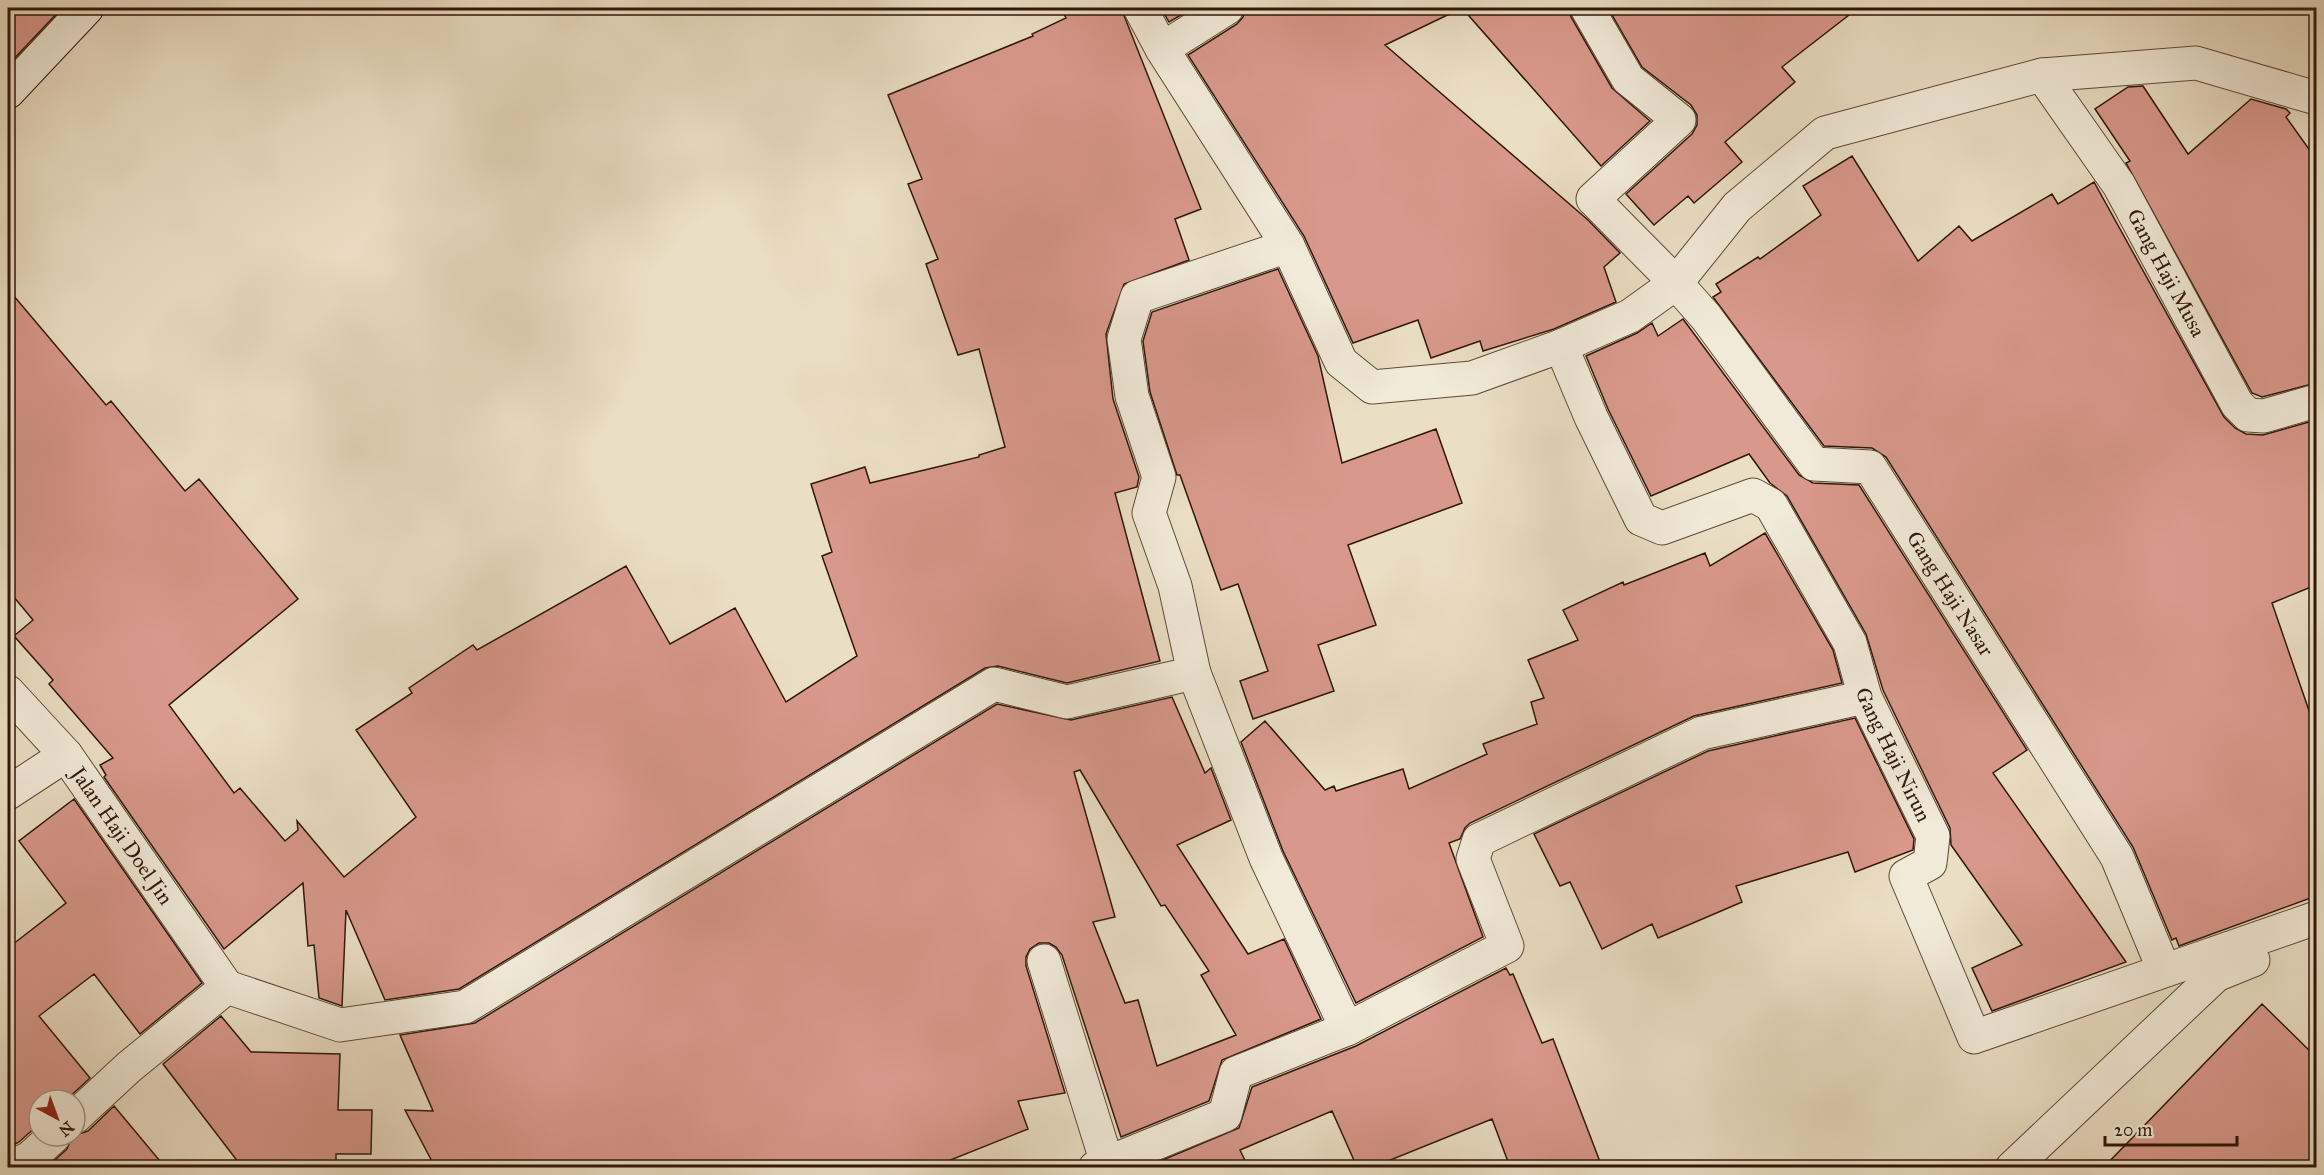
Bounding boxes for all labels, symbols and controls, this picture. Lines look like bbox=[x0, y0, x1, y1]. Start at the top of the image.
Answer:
street label: Gang Haji Musa bbox=[2121, 204, 2211, 341]
street label: Gang Haji Nasar bbox=[1901, 526, 2000, 661]
street label: Gang Haji Nirun bbox=[1850, 685, 1937, 826]
street label: Jalan Haji Doel Jin bbox=[64, 760, 179, 910]
north arrow bbox=[27, 1088, 87, 1148]
scale bar bbox=[2105, 1109, 2237, 1147]
text: N bbox=[55, 1117, 78, 1141]
text: 20 m bbox=[2114, 1119, 2152, 1141]

